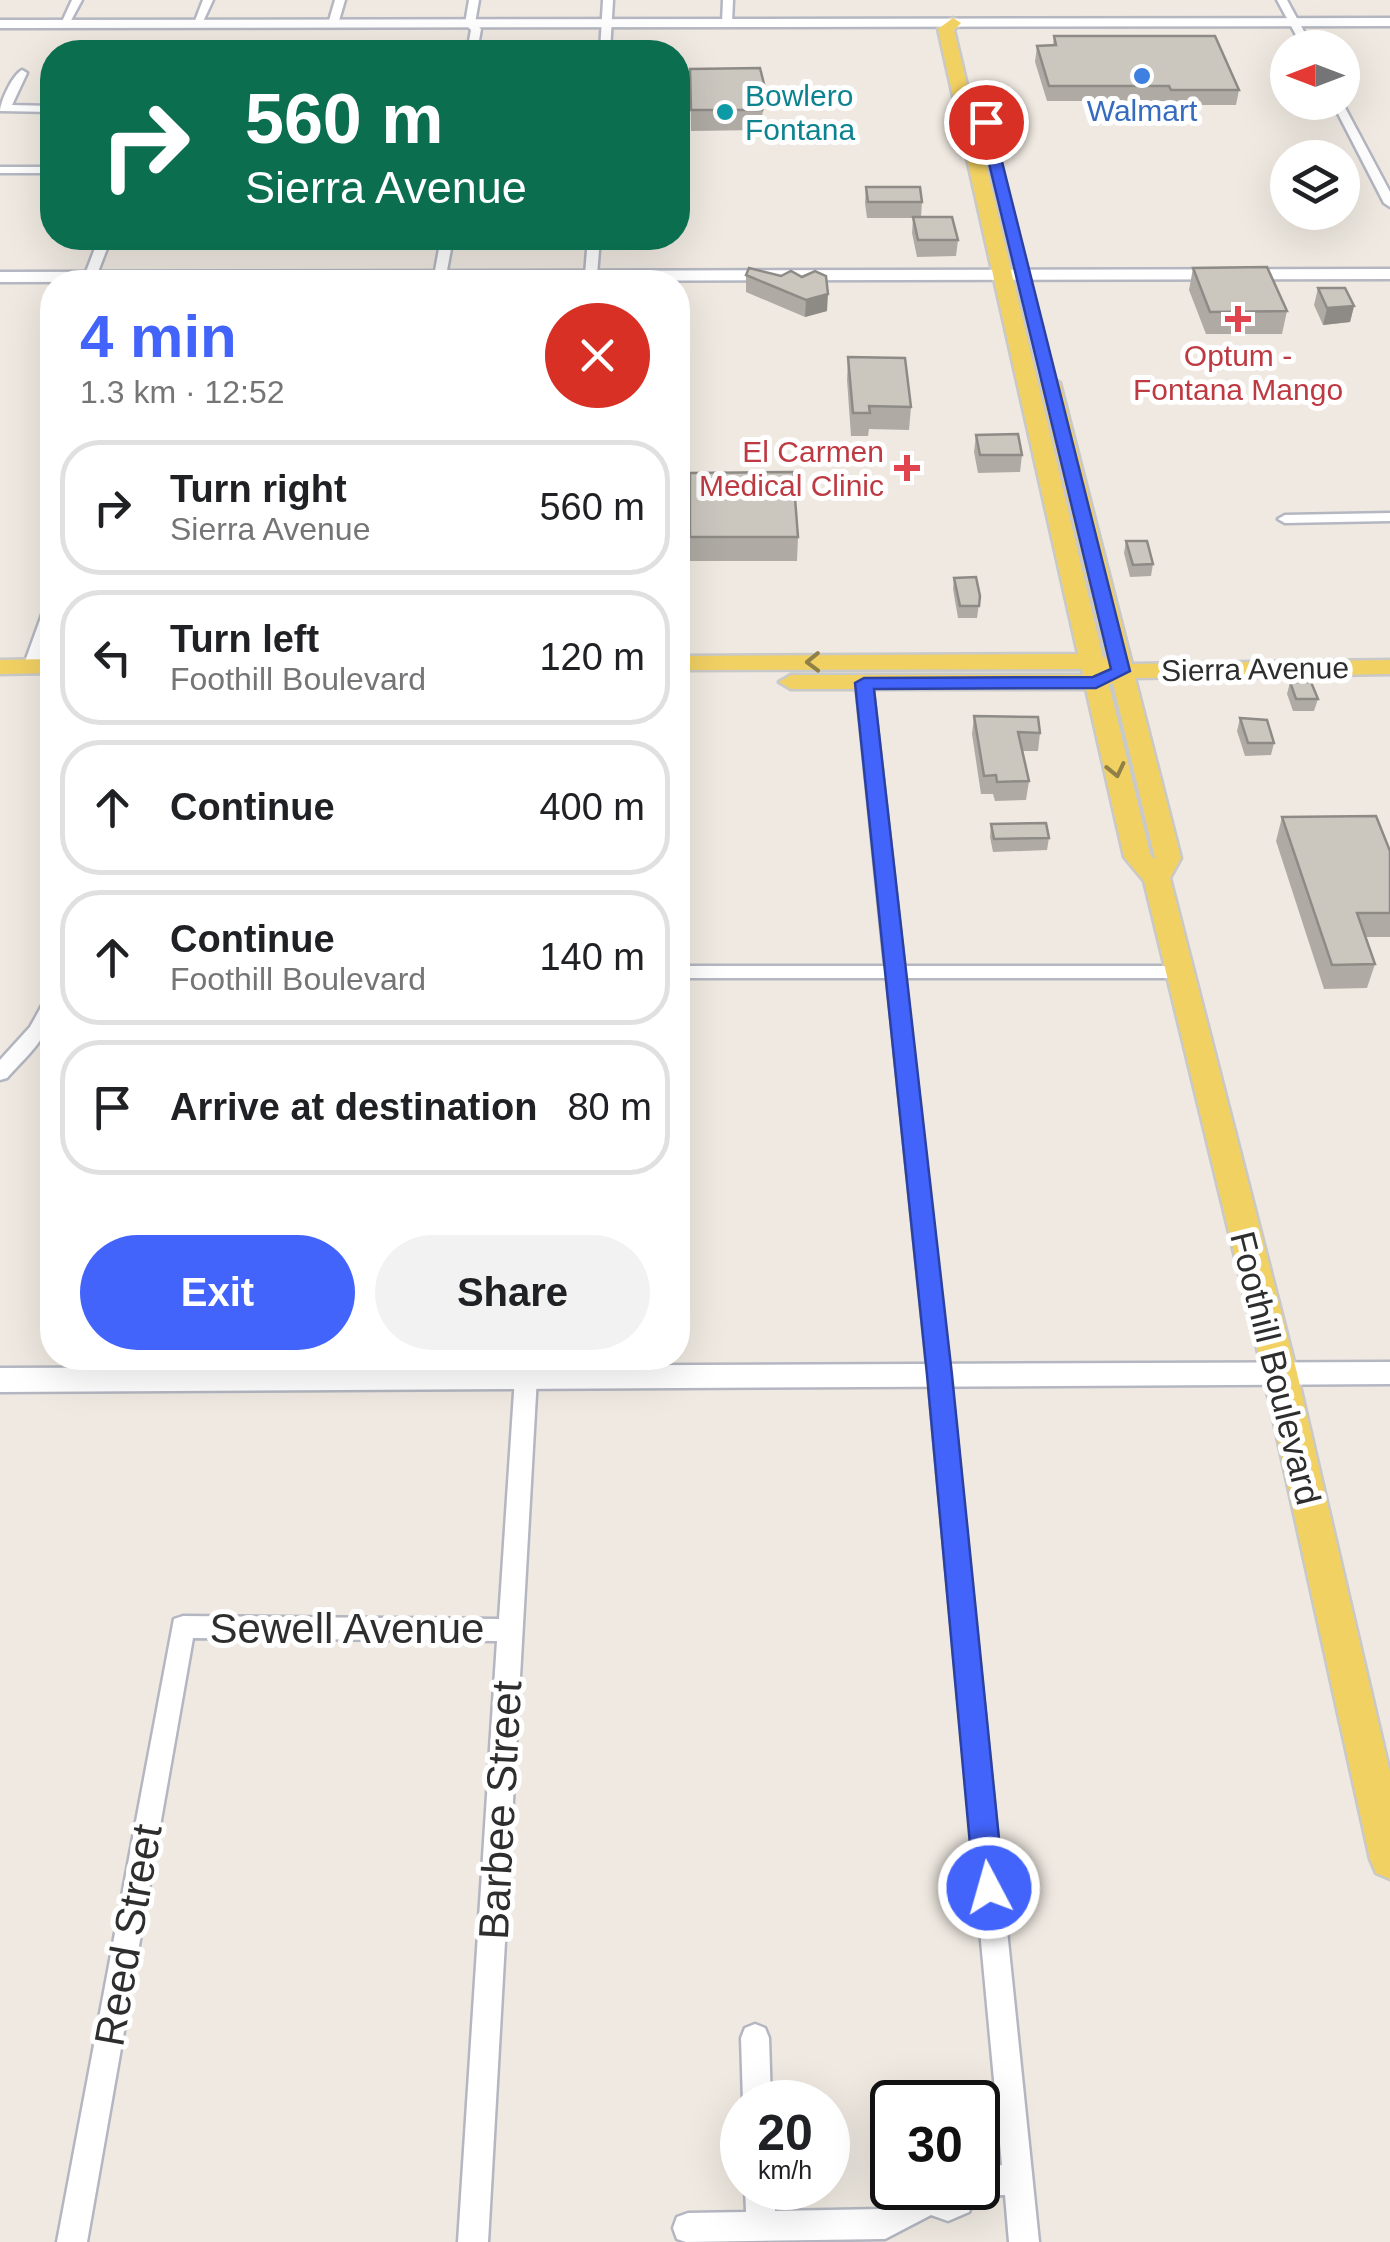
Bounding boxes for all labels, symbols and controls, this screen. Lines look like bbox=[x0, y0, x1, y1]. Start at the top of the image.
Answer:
north arrow bbox=[1270, 30, 1360, 120]
map controls bbox=[1270, 30, 1360, 230]
marker: Walmart bbox=[1131, 65, 1153, 87]
place label: Bowlero Fontana bbox=[745, 79, 855, 146]
icon: right bbox=[80, 80, 210, 210]
text: 560 m bbox=[245, 80, 443, 158]
pin bbox=[944, 80, 1029, 165]
place label: Walmart bbox=[1087, 94, 1198, 127]
icon: arrive bbox=[959, 95, 1014, 150]
marker: Bowlero Fontana bbox=[714, 101, 736, 123]
button: layers bbox=[1270, 140, 1360, 230]
text: Sierra Avenue bbox=[245, 162, 527, 213]
text: 4 min bbox=[80, 303, 237, 370]
button: close bbox=[545, 303, 650, 408]
marker: Optum - Fontana Mango bbox=[1225, 306, 1251, 332]
place label: Optum - Fontana Mango bbox=[1133, 339, 1343, 406]
text: 1.3 km · 12:52 bbox=[80, 374, 285, 410]
place label: El Carmen Medical Clinic bbox=[699, 435, 884, 502]
marker: El Carmen Medical Clinic bbox=[894, 455, 920, 481]
text: Turn right bbox=[170, 468, 347, 510]
icon: right bbox=[85, 480, 140, 535]
text: 560 m bbox=[539, 486, 645, 528]
text: Sierra Avenue bbox=[170, 511, 370, 547]
text: Turn left bbox=[170, 618, 319, 660]
icon: left bbox=[85, 630, 140, 685]
text: 120 m bbox=[539, 636, 645, 678]
one-way arrow bbox=[805, 651, 820, 673]
street label: Sierra Avenue bbox=[1161, 651, 1349, 687]
text: Foothill Boulevard bbox=[170, 661, 426, 697]
one-way arrow bbox=[1104, 761, 1125, 778]
icon: ahead bbox=[85, 780, 140, 835]
text: Continue bbox=[170, 786, 335, 828]
text: 400 m bbox=[539, 786, 645, 828]
text: Continue bbox=[170, 918, 335, 960]
icon: ahead bbox=[85, 930, 140, 985]
text: 140 m bbox=[539, 936, 645, 978]
text: Foothill Boulevard bbox=[170, 961, 426, 997]
icon: arrive bbox=[85, 1080, 140, 1135]
text: Arrive at destination bbox=[170, 1086, 537, 1128]
text: 80 m bbox=[567, 1086, 652, 1128]
street label: Foothill Boulevard bbox=[1223, 1227, 1329, 1509]
button: Exit bbox=[80, 1235, 355, 1350]
button: Share bbox=[375, 1235, 650, 1350]
street label: Sewell Avenue bbox=[210, 1605, 484, 1652]
street label: Barbee Street bbox=[470, 1679, 530, 1941]
street label: Reed Street bbox=[85, 1820, 171, 2049]
position arrow bbox=[937, 1836, 1041, 1940]
speed limit sign: 30 bbox=[870, 2080, 1000, 2210]
text: 20 bbox=[757, 2105, 813, 2161]
text: km/h bbox=[758, 2156, 812, 2184]

